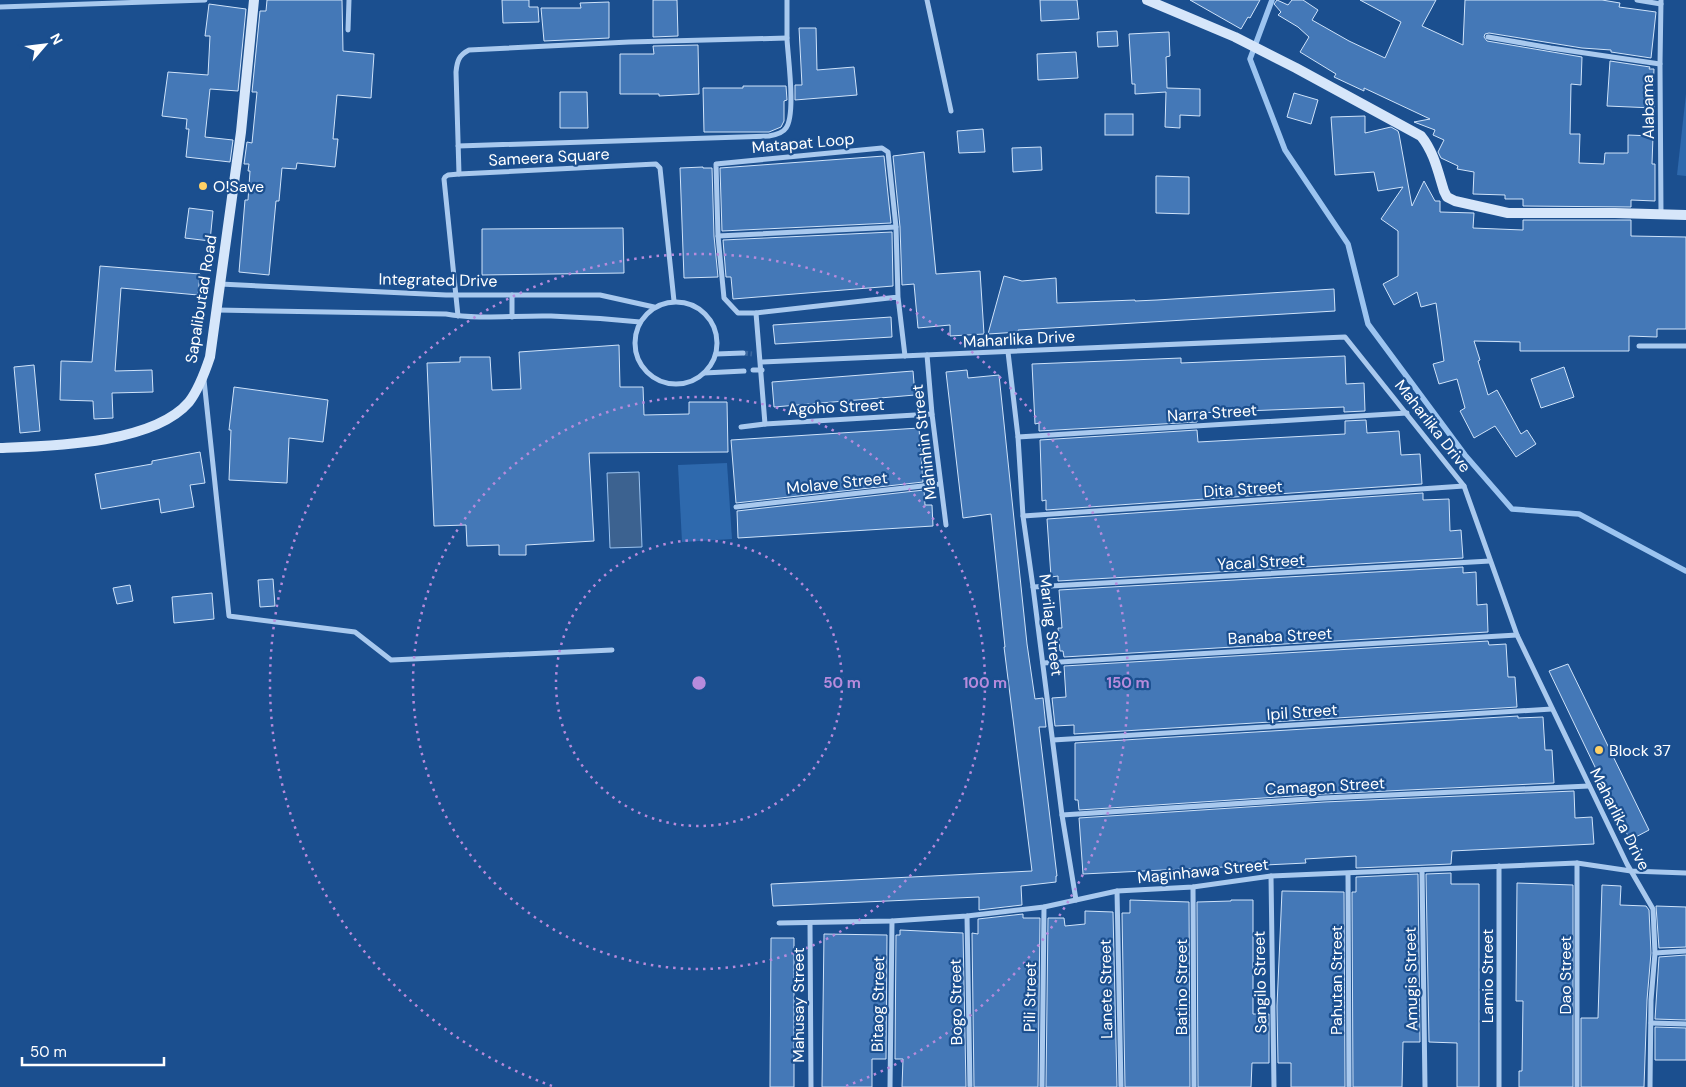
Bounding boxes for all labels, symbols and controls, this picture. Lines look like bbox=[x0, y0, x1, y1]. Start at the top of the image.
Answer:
north arrow bbox=[20, 20, 70, 70]
text: N bbox=[46, 30, 67, 48]
street label: Alabama bbox=[1637, 75, 1659, 139]
street label: Matapat Loop bbox=[751, 128, 855, 158]
street label: Sameera Square bbox=[488, 143, 610, 171]
place label: O!Save bbox=[213, 176, 264, 197]
marker: O!Save bbox=[197, 180, 209, 192]
street label: Sapalibutad Road bbox=[180, 233, 222, 365]
street label: Integrated Drive bbox=[378, 268, 498, 292]
street label: Maharlika Drive bbox=[962, 326, 1076, 352]
street label: Maharlika Drive bbox=[1390, 375, 1476, 477]
street label: Mahinhin Street bbox=[906, 383, 942, 501]
street label: Agoho Street bbox=[787, 394, 885, 420]
street label: Narra Street bbox=[1166, 399, 1258, 427]
street label: Molave Street bbox=[785, 467, 889, 499]
street label: Dita Street bbox=[1203, 476, 1283, 502]
street label: Yacal Street bbox=[1217, 549, 1305, 575]
street label: Marilag Street bbox=[1034, 573, 1068, 677]
street label: Banaba Street bbox=[1227, 623, 1333, 649]
text: 50 m bbox=[823, 673, 861, 693]
text: 100 m bbox=[963, 673, 1007, 693]
text: 150 m bbox=[1107, 673, 1150, 693]
centre of rings bbox=[690, 674, 708, 692]
street label: Ipil Street bbox=[1266, 699, 1338, 725]
place label: Block 37 bbox=[1609, 740, 1671, 761]
marker: Block 37 bbox=[1593, 744, 1605, 756]
street label: Maharlika Drive bbox=[1585, 764, 1655, 874]
street label: Camagon Street bbox=[1265, 772, 1385, 800]
street label: Maginhawa Street bbox=[1136, 854, 1270, 888]
street label: Pahutan Street bbox=[1326, 925, 1347, 1035]
street label: Amugis Street bbox=[1400, 927, 1422, 1031]
street label: Lamio Street bbox=[1477, 929, 1498, 1023]
street label: Sangilo Street bbox=[1249, 931, 1271, 1033]
street label: Dao Street bbox=[1555, 936, 1576, 1014]
street label: Lanete Street bbox=[1095, 939, 1117, 1039]
street label: Batino Street bbox=[1171, 939, 1192, 1035]
street label: Mahusay Street bbox=[788, 947, 809, 1063]
street label: Bitaog Street bbox=[867, 956, 889, 1052]
street label: Bogo Street bbox=[945, 959, 967, 1045]
street label: Pili Street bbox=[1019, 962, 1041, 1032]
scale bar bbox=[22, 1034, 165, 1066]
text: 50 m bbox=[30, 1042, 67, 1062]

